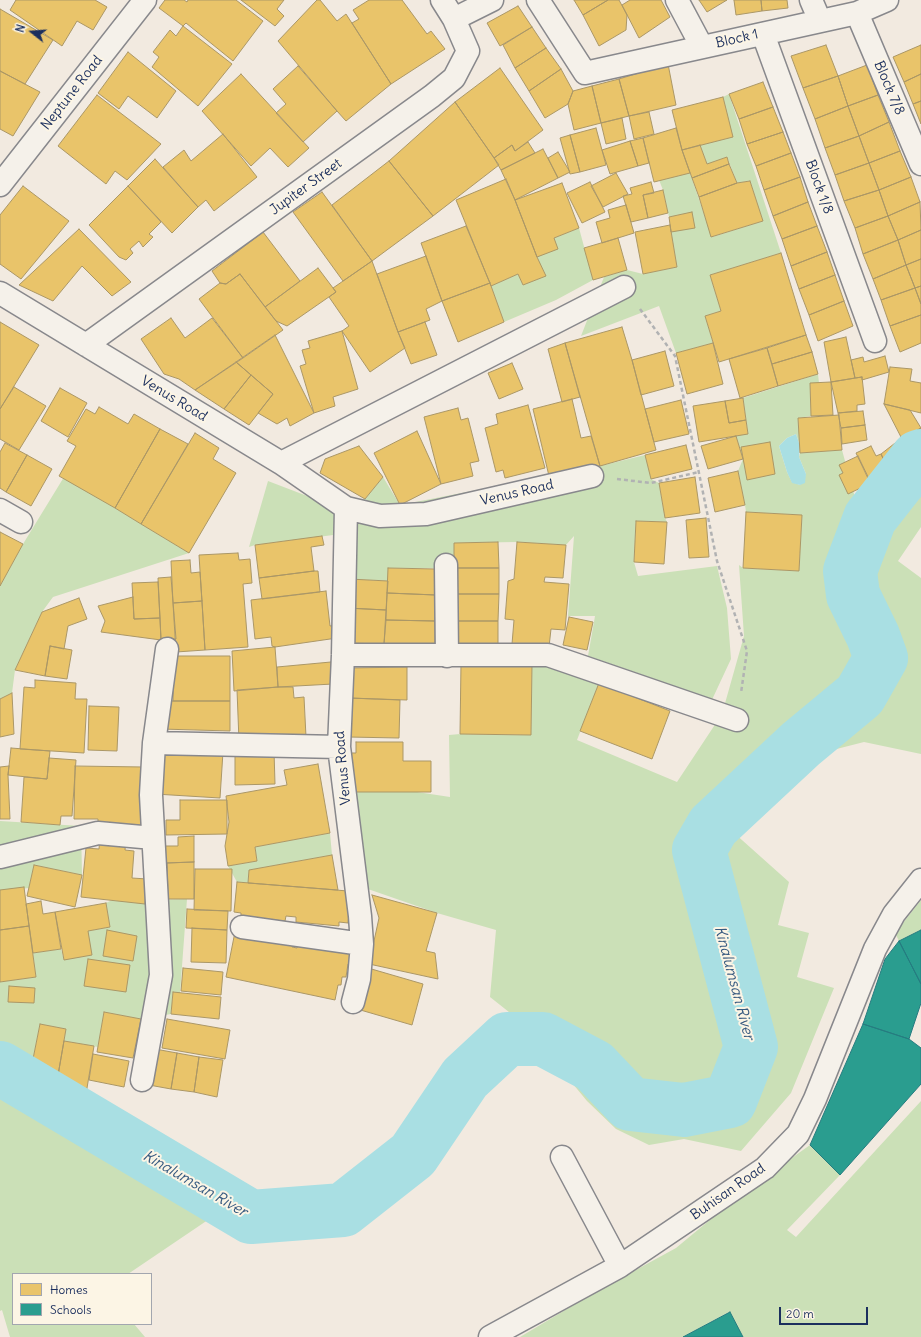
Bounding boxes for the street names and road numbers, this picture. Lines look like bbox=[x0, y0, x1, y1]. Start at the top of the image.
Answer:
street label: Block 1 bbox=[714, 26, 760, 52]
street label: Neptune Road bbox=[38, 52, 106, 134]
street label: Block 7/8 bbox=[870, 58, 908, 118]
street label: Jupiter Street bbox=[267, 155, 345, 219]
street label: Block 1/8 bbox=[801, 158, 837, 216]
street label: Venus Road bbox=[138, 373, 210, 425]
street label: Venus Road bbox=[479, 476, 555, 510]
street label: Venus Road bbox=[331, 730, 355, 806]
street label: Buhisan Road bbox=[687, 1160, 769, 1224]

